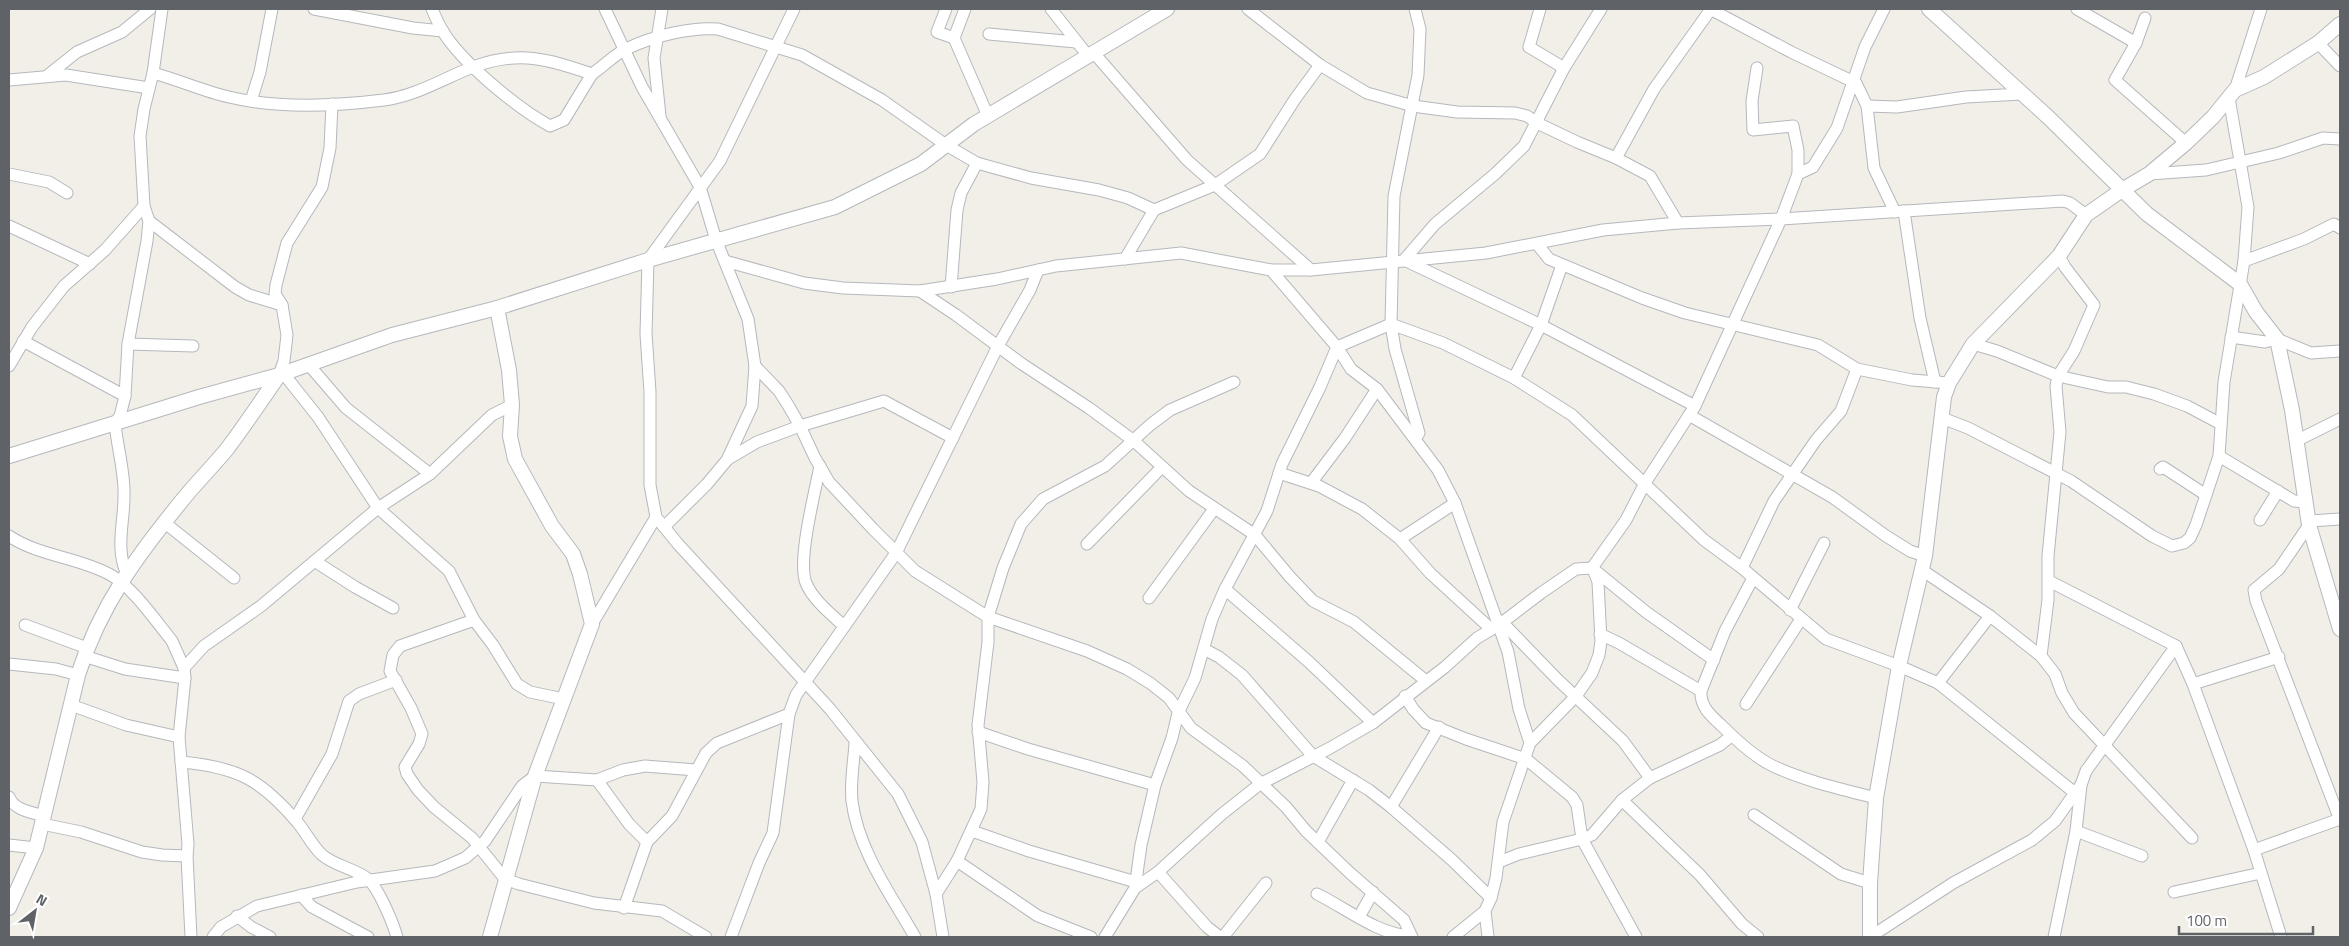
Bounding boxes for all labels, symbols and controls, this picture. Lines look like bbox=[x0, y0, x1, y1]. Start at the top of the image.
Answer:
north arrow bbox=[10, 886, 60, 936]
text: N bbox=[32, 888, 52, 911]
scale bar bbox=[2179, 904, 2313, 936]
text: 100 m bbox=[2186, 909, 2227, 932]

